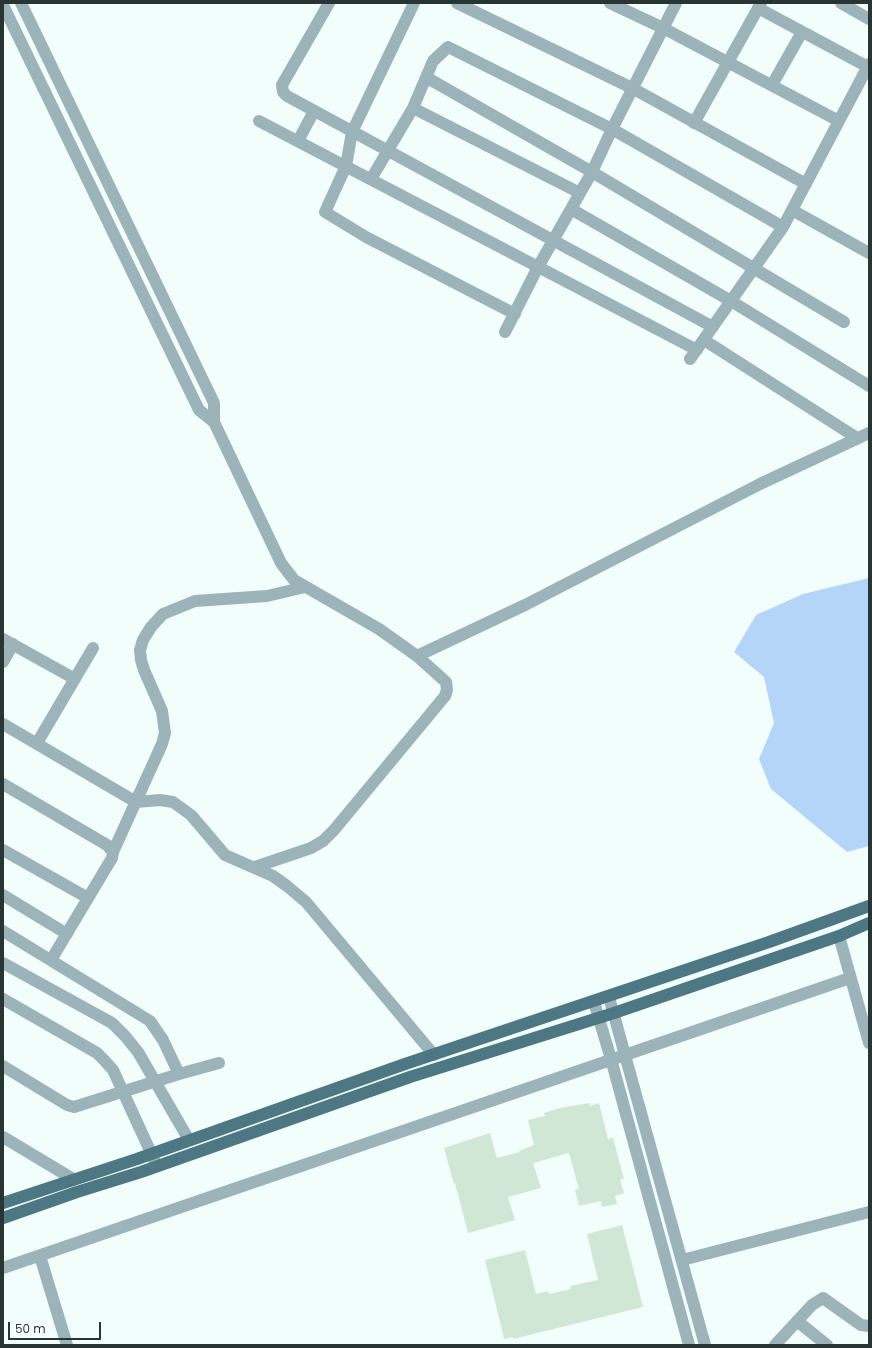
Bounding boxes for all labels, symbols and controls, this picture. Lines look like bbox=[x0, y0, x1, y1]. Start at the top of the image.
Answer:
scale bar bbox=[10, 1314, 103, 1340]
text: 50 m bbox=[15, 1320, 46, 1337]

